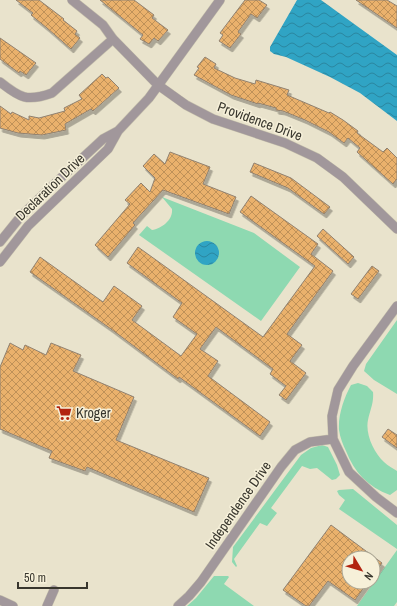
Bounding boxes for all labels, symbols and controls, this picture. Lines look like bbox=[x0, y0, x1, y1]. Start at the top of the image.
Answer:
street label: Providence Drive bbox=[215, 97, 305, 145]
street label: Declaration Drive bbox=[12, 149, 88, 225]
supermarket icon: Kroger bbox=[55, 404, 73, 422]
place label: Kroger bbox=[76, 404, 111, 422]
street label: Independence Drive bbox=[201, 457, 275, 553]
north arrow bbox=[341, 550, 381, 590]
scale bar bbox=[18, 564, 87, 590]
text: N bbox=[361, 569, 376, 583]
text: 50 m bbox=[24, 570, 46, 586]

